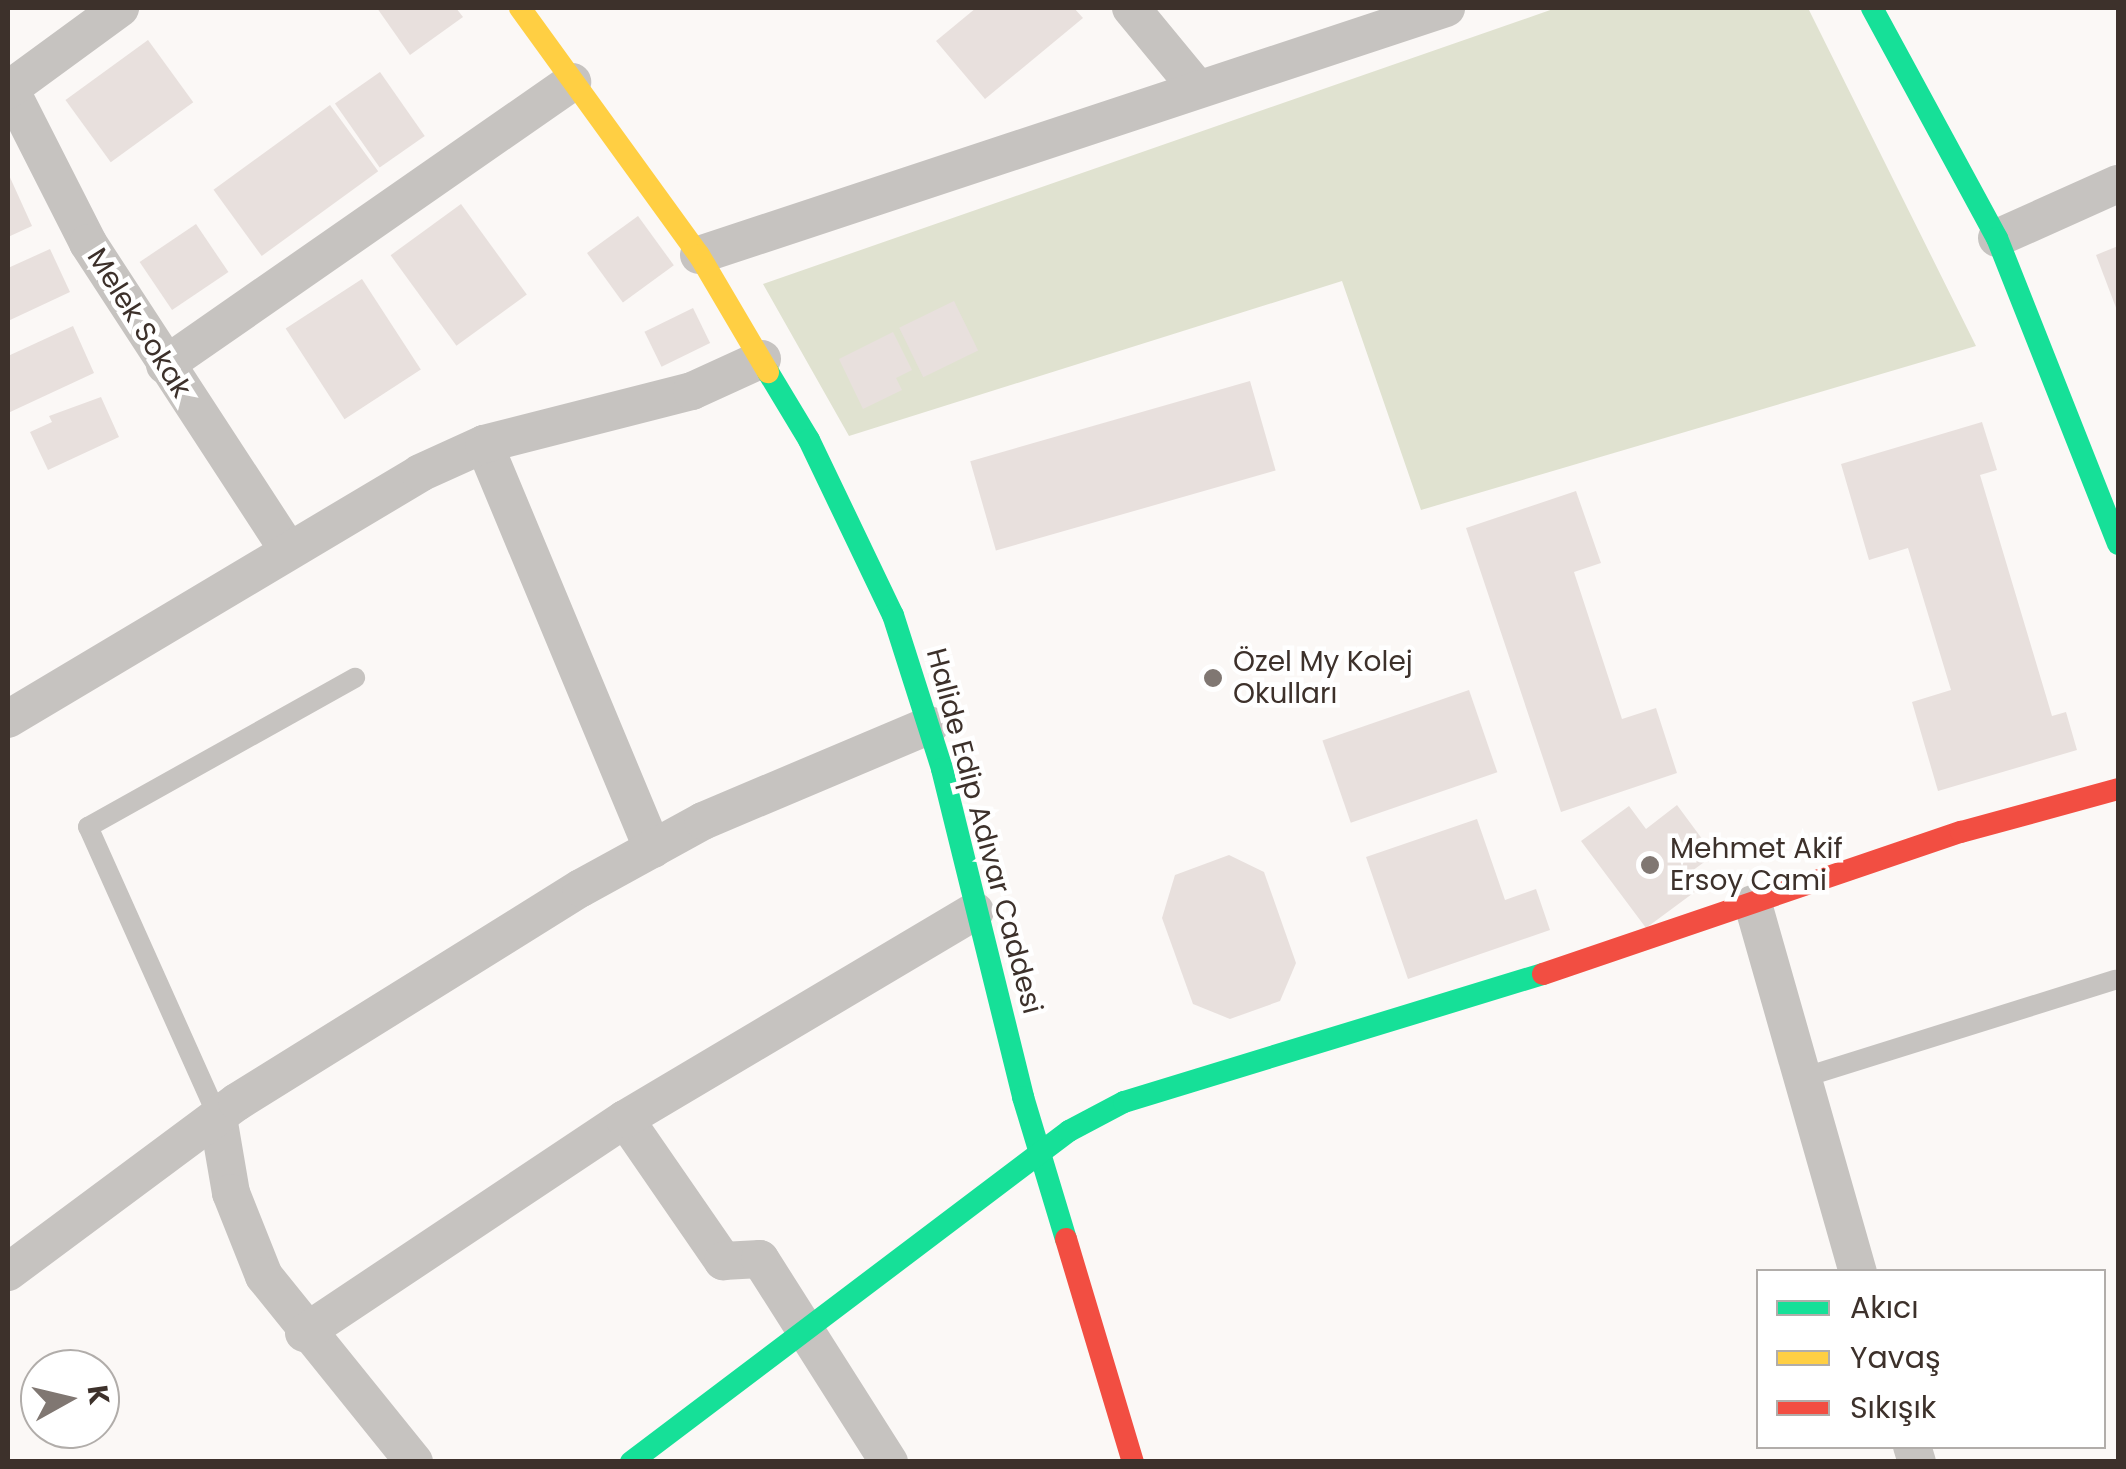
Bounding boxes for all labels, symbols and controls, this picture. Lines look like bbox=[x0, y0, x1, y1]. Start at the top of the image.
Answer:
street label: Melek Sokak bbox=[80, 242, 198, 404]
street label: Halide Edip Adıvar Caddesi bbox=[919, 645, 1049, 1017]
place label: Özel My Kolej Okulları bbox=[1233, 645, 1413, 711]
marker: Özel My Kolej Okulları bbox=[1202, 667, 1224, 689]
place label: Mehmet Akif Ersoy Cami bbox=[1670, 832, 1843, 898]
marker: Mehmet Akif Ersoy Cami bbox=[1639, 854, 1661, 876]
legend bbox=[1756, 1269, 2106, 1449]
text: Akıcı bbox=[1850, 1286, 1919, 1329]
text: Yavaş bbox=[1850, 1336, 1941, 1379]
north arrow bbox=[20, 1349, 120, 1449]
text: K bbox=[78, 1383, 119, 1407]
text: Sıkışık bbox=[1850, 1386, 1936, 1429]

